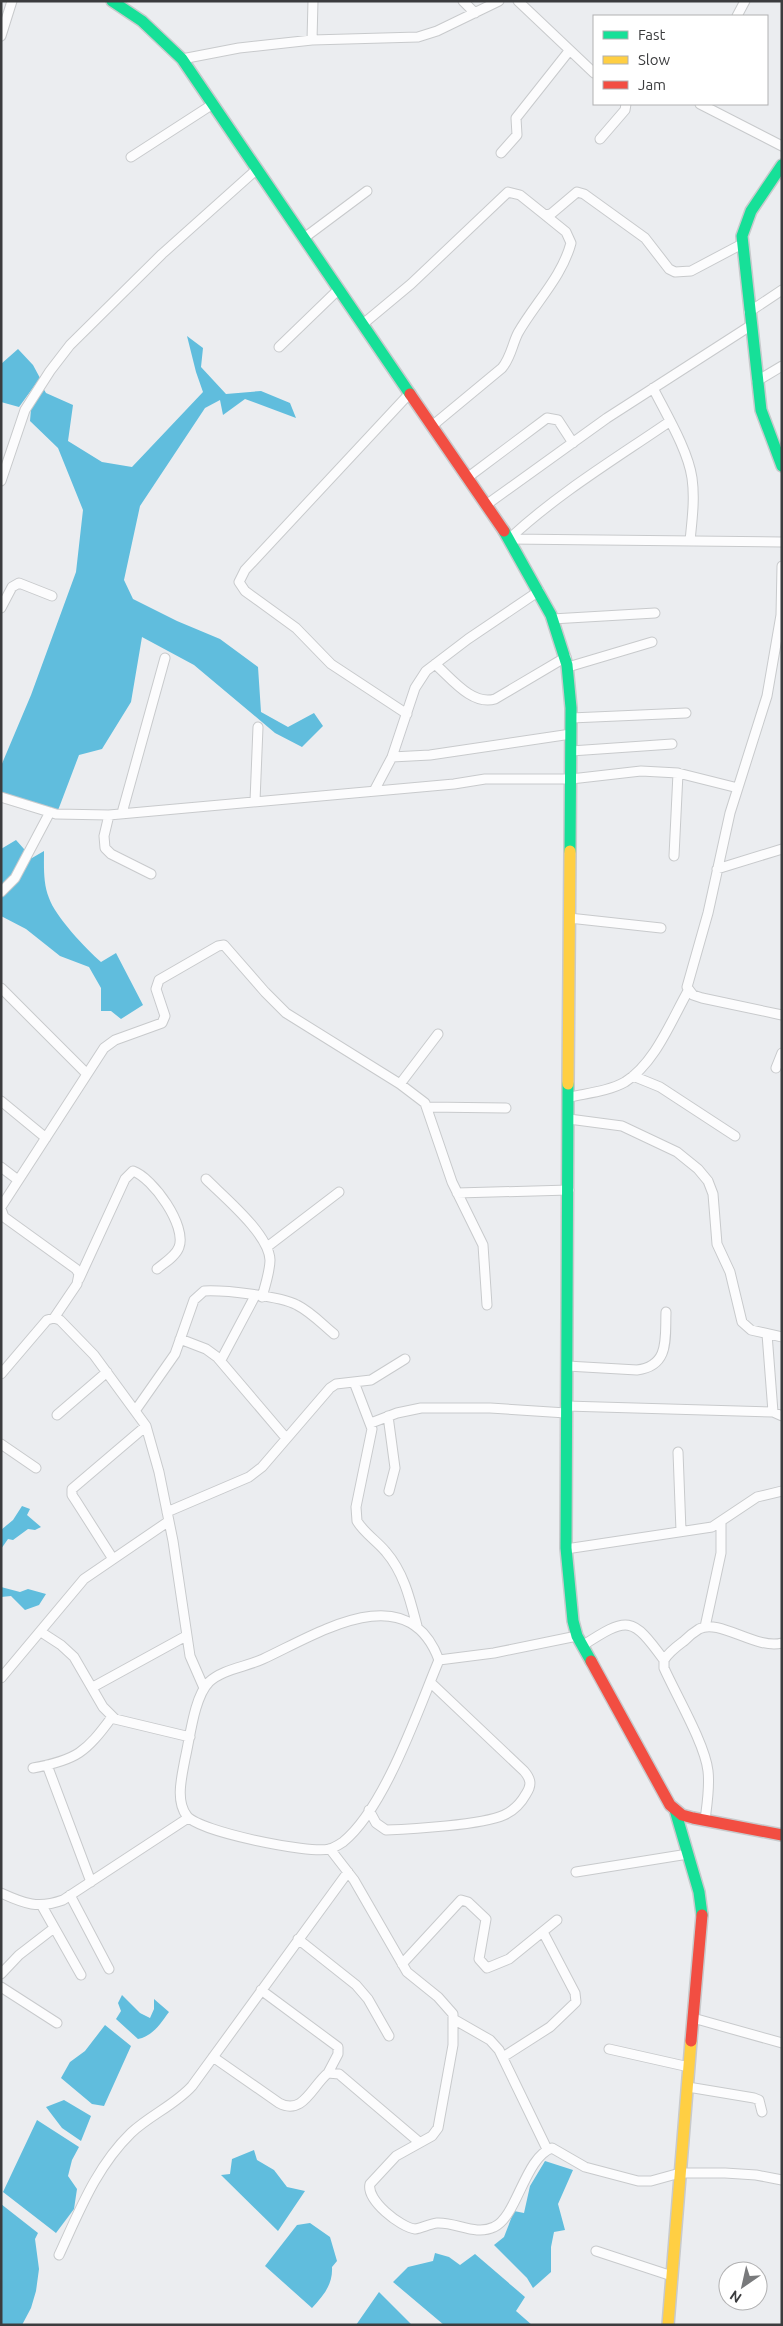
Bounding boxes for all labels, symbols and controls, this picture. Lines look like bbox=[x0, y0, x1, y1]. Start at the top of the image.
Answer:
legend bbox=[593, 15, 768, 105]
text: Fast bbox=[638, 26, 666, 43]
text: Slow bbox=[638, 51, 671, 68]
text: Jam bbox=[638, 76, 666, 93]
north arrow bbox=[718, 2261, 768, 2311]
text: N bbox=[727, 2287, 745, 2306]

